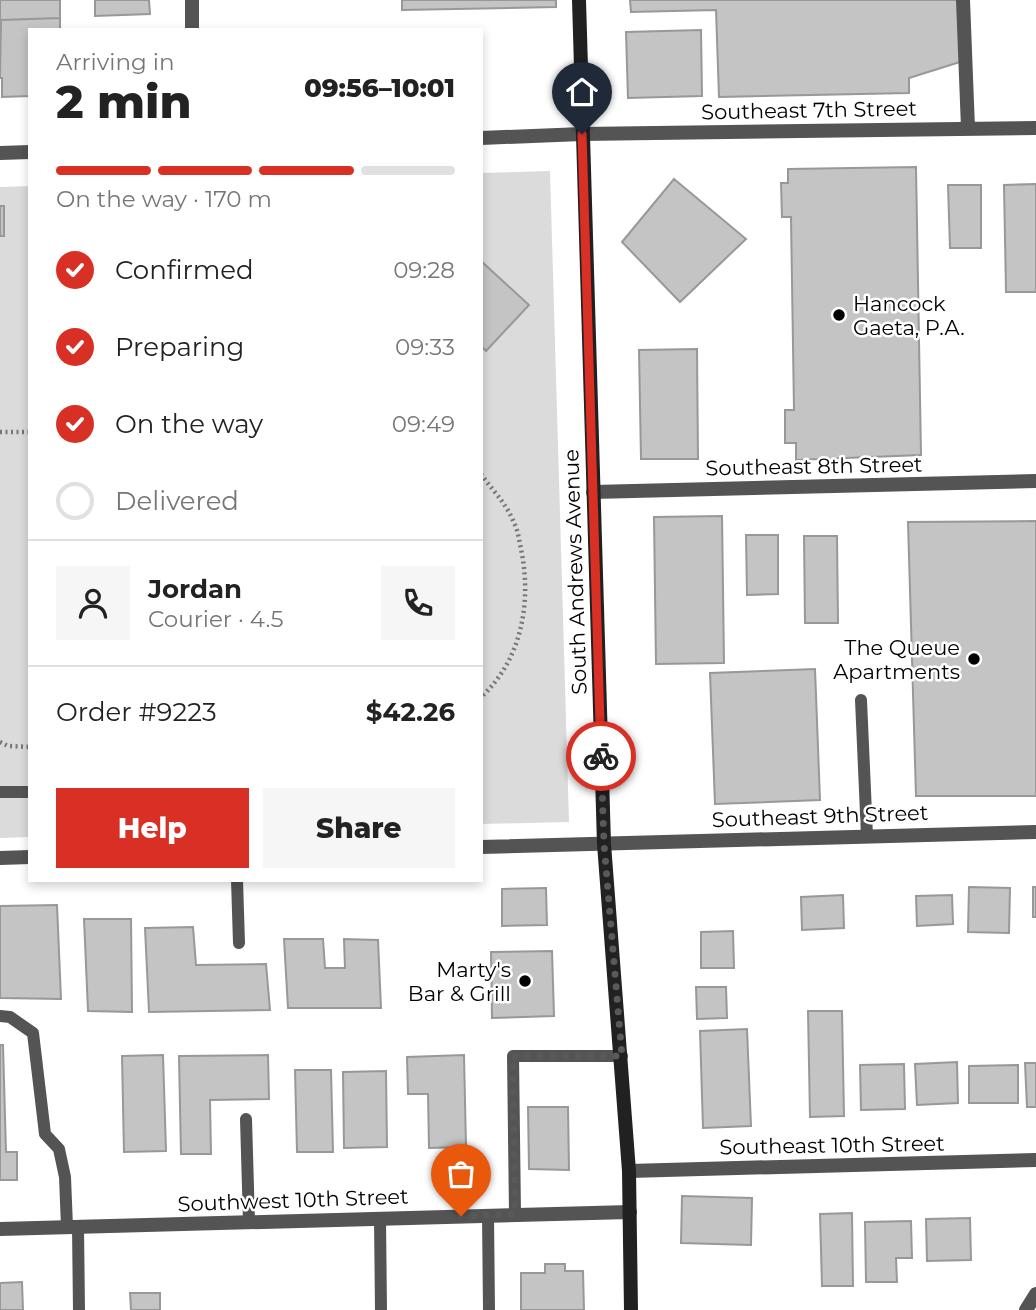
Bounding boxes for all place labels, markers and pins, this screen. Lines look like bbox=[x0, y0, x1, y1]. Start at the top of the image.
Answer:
pin bbox=[552, 62, 612, 134]
place label: Hancock Gaeta, P.A. bbox=[853, 291, 965, 340]
marker: Hancock Gaeta, P.A. bbox=[831, 307, 847, 323]
place label: The Queue Apartments bbox=[833, 635, 960, 684]
marker: The Queue Apartments bbox=[966, 651, 982, 667]
place label: Marty's Bar & Grill bbox=[408, 957, 511, 1006]
marker: Marty's Bar & Grill bbox=[517, 973, 533, 989]
pin bbox=[431, 1144, 491, 1216]

